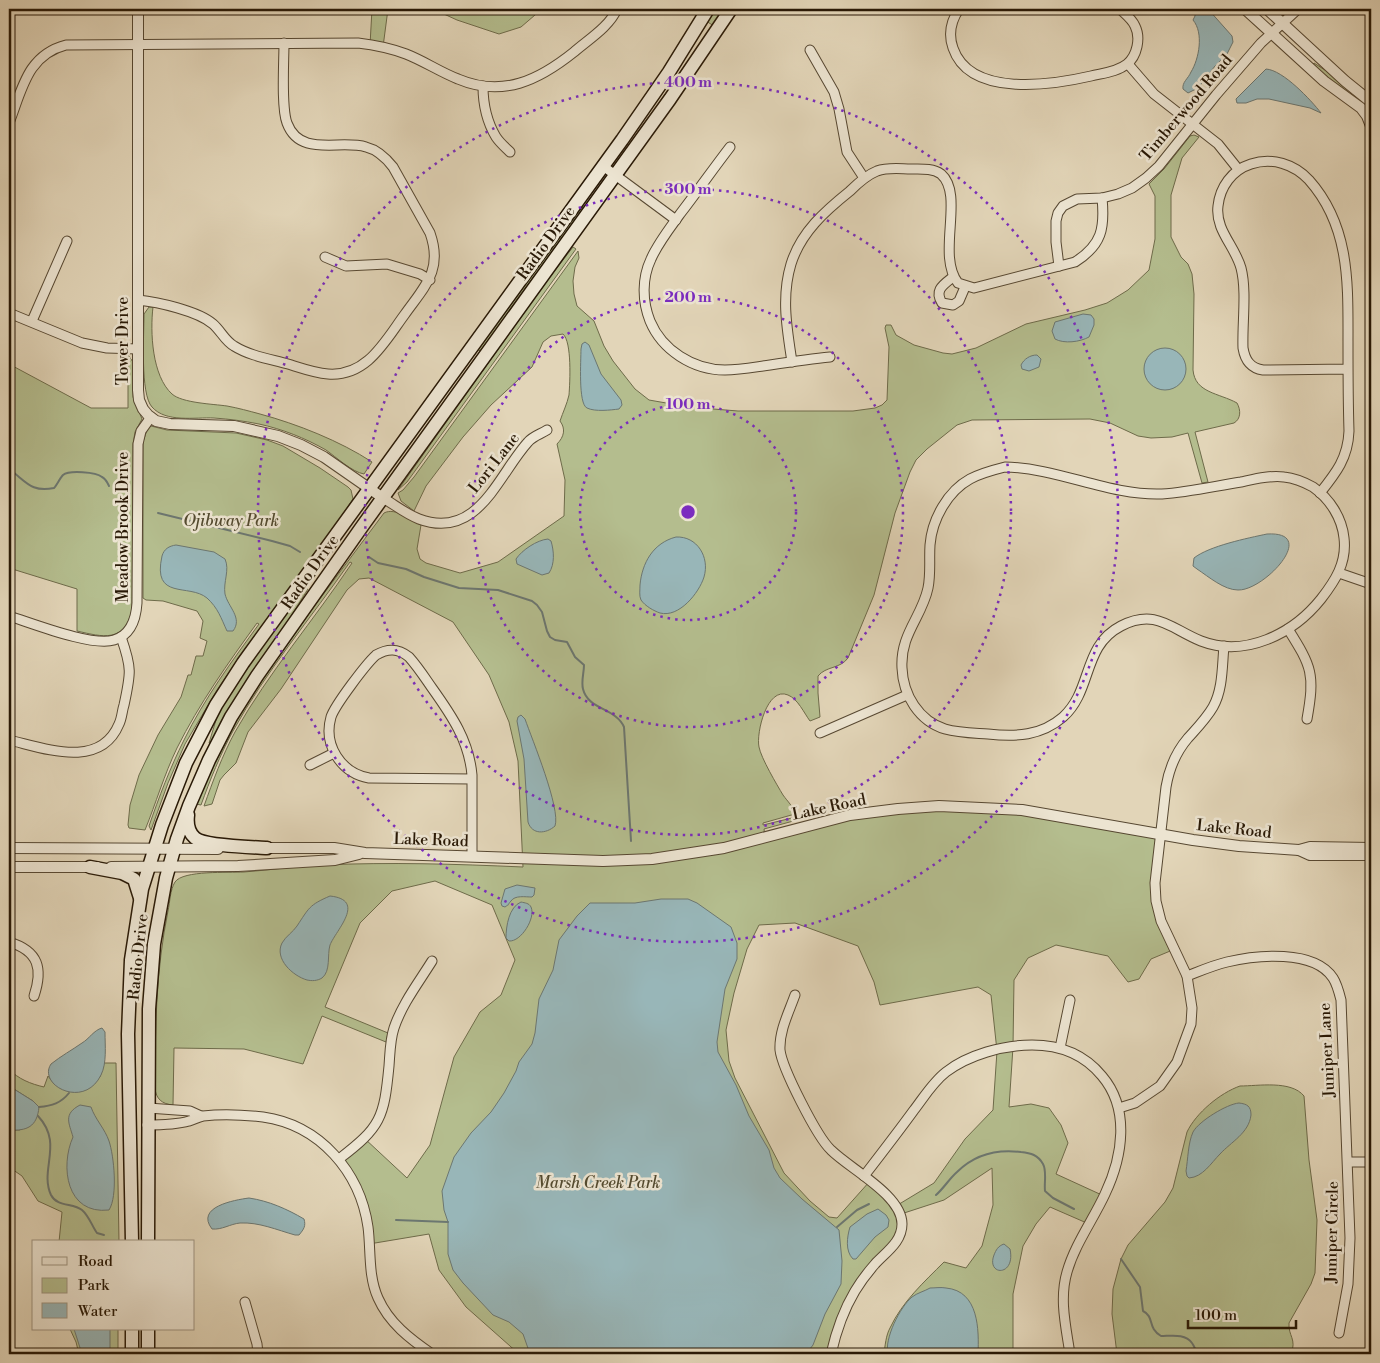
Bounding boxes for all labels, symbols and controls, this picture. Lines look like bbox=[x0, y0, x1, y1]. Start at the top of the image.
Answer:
street label: Timberwood Road bbox=[1135, 50, 1237, 166]
text: 400 m bbox=[664, 73, 712, 92]
text: 300 m bbox=[665, 180, 712, 199]
street label: Radio Drive bbox=[512, 202, 580, 284]
text: 200 m bbox=[664, 288, 712, 307]
street label: Tower Drive bbox=[113, 297, 133, 385]
text: 100 m bbox=[666, 395, 711, 414]
street label: Lori Lane bbox=[464, 429, 524, 497]
street label: Meadow Brook Drive bbox=[113, 452, 133, 602]
centre of rings bbox=[679, 503, 697, 521]
park label: Ojibway Park bbox=[183, 511, 279, 531]
street label: Radio Drive bbox=[277, 531, 343, 613]
street label: Lake Road bbox=[790, 789, 868, 825]
street label: Lake Road bbox=[1195, 815, 1273, 843]
street label: Lake Road bbox=[393, 829, 469, 851]
street label: Radio Drive bbox=[124, 913, 152, 1001]
street label: Juniper Lane bbox=[1315, 1002, 1340, 1099]
park label: Marsh Creek Park bbox=[536, 1173, 660, 1193]
street label: Juniper Circle bbox=[1321, 1181, 1343, 1284]
legend bbox=[32, 1240, 195, 1330]
text: Road bbox=[78, 1252, 113, 1271]
text: Park bbox=[78, 1276, 110, 1295]
scale bar bbox=[1188, 1298, 1295, 1330]
text: Water bbox=[77, 1302, 118, 1321]
text: 100 m bbox=[1195, 1306, 1237, 1325]

